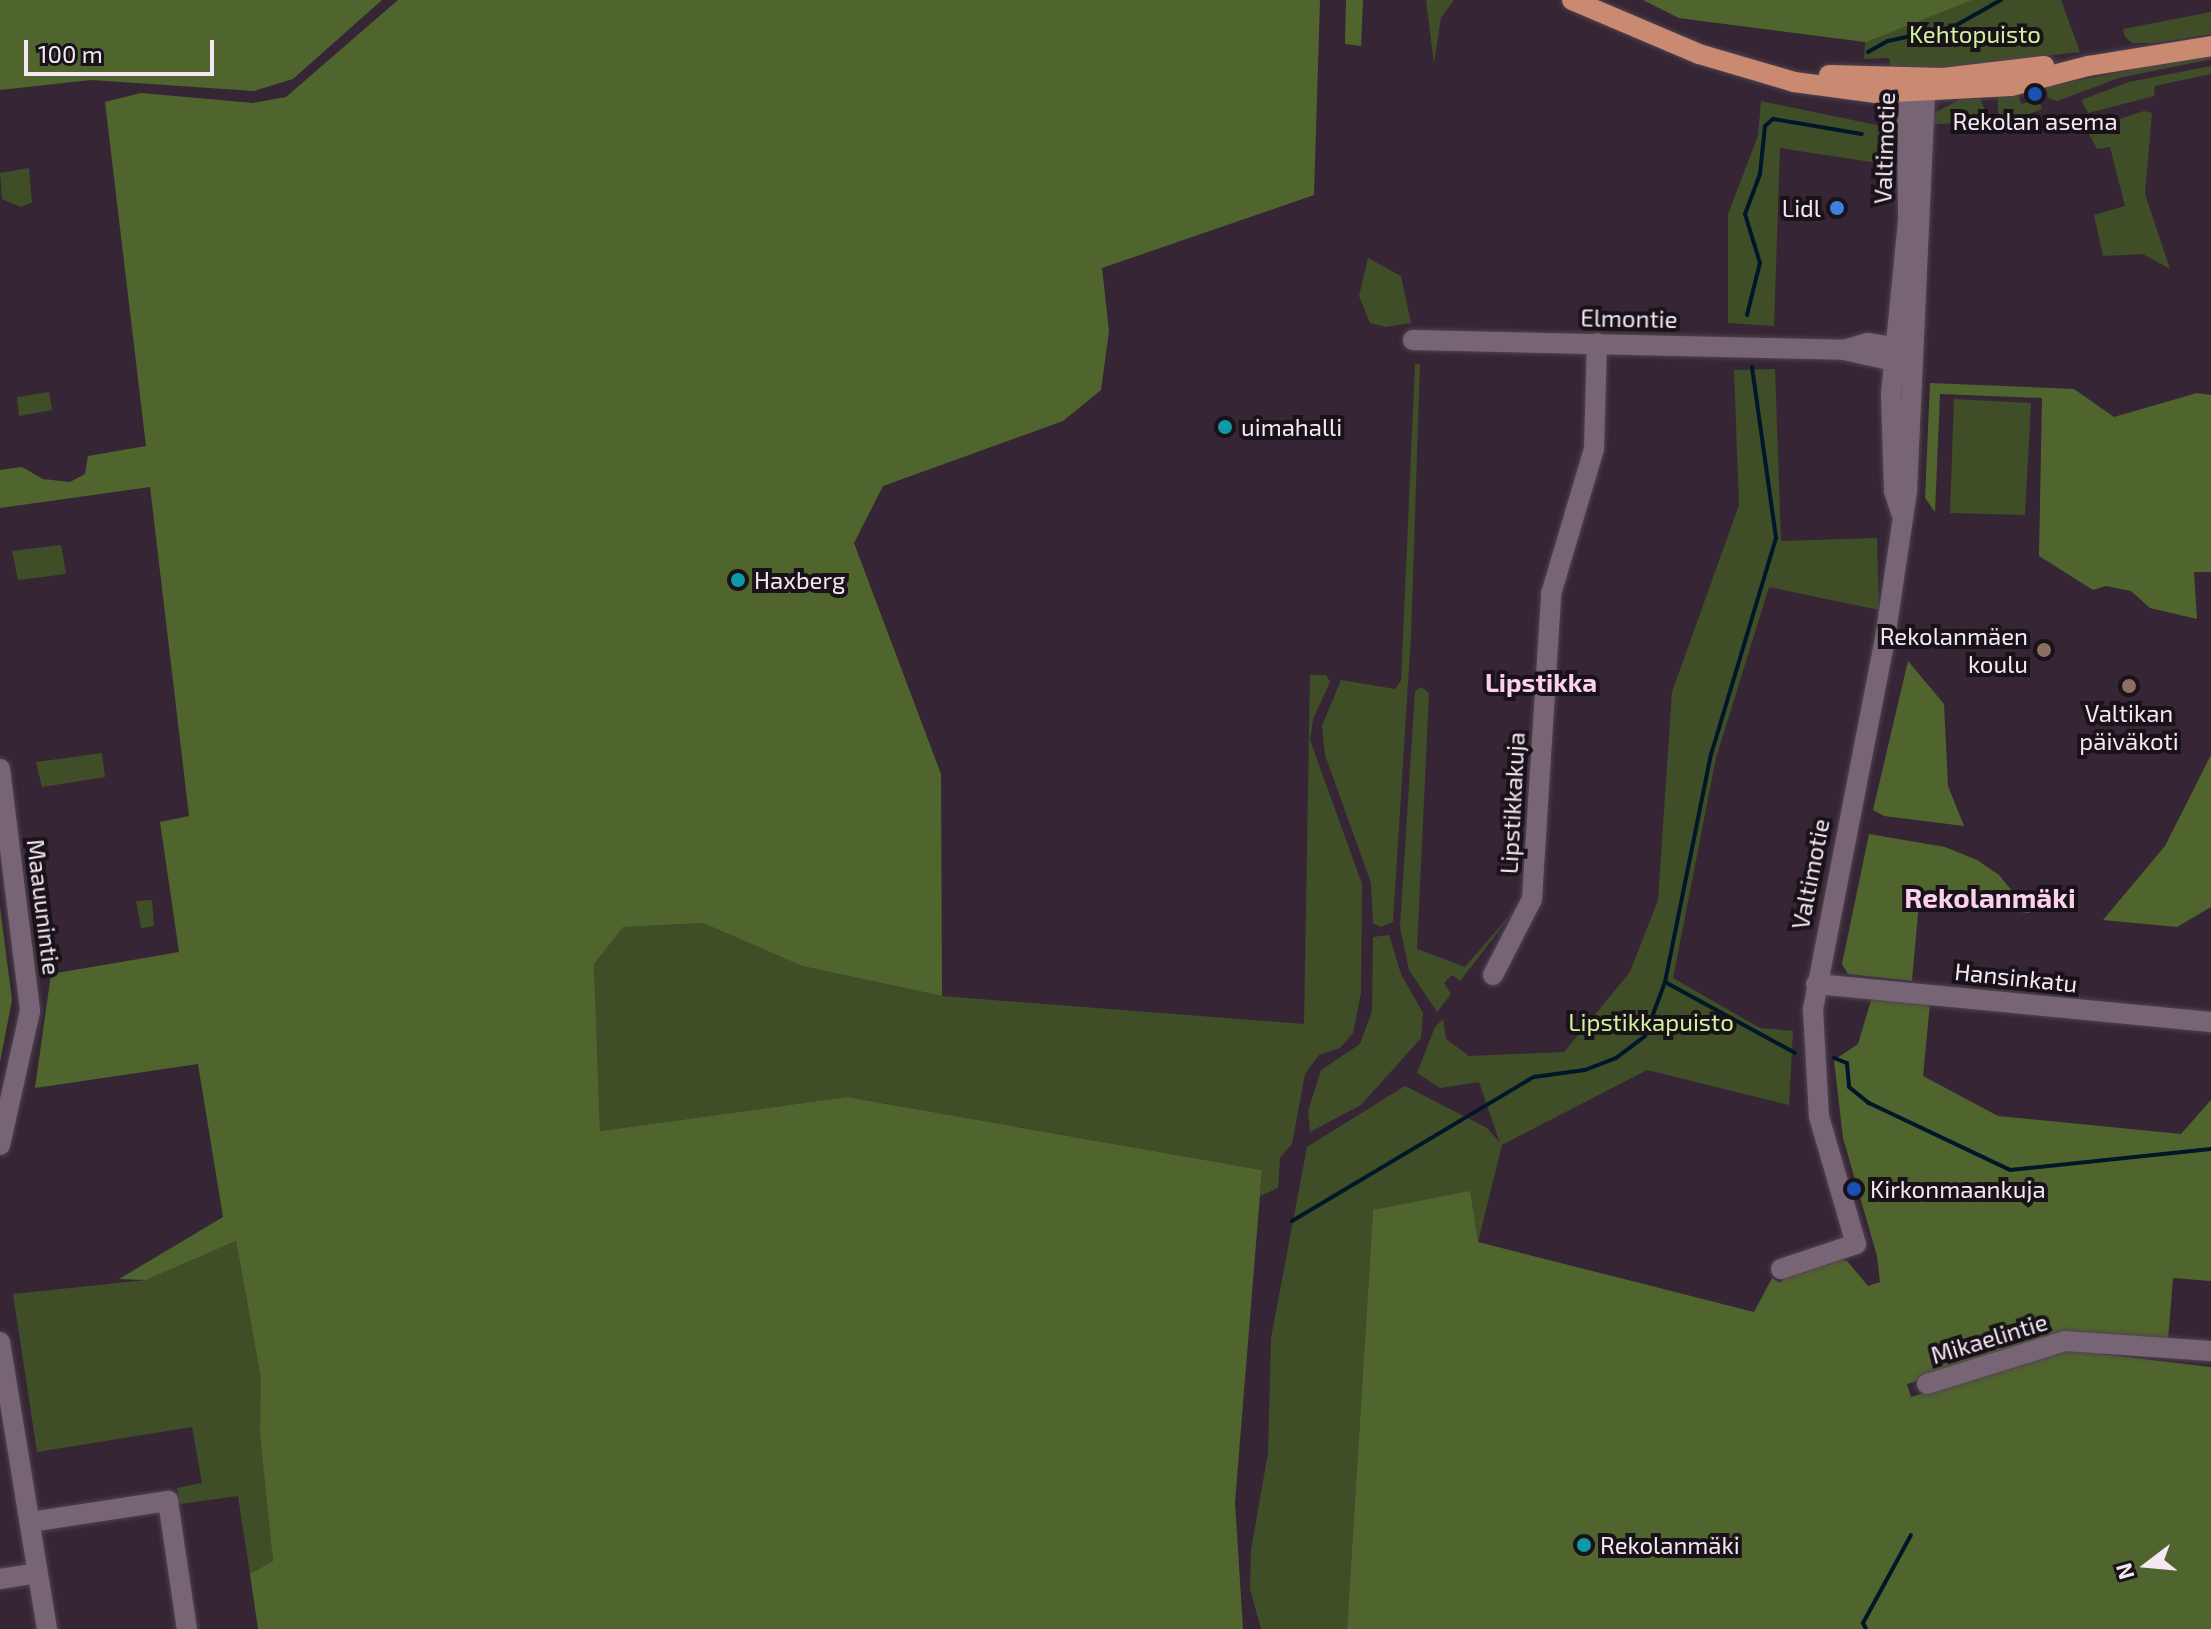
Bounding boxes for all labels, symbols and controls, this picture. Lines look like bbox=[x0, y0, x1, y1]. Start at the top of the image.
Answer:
park label: Kehtopuisto bbox=[1909, 20, 2041, 48]
scale bar bbox=[28, 24, 218, 74]
text: 100 m bbox=[38, 39, 103, 68]
marker: Rekolan asema bbox=[2026, 85, 2044, 103]
street label: Valtimotie bbox=[1868, 92, 1900, 204]
place label: Rekolan asema bbox=[1952, 107, 2118, 135]
place label: Lidl bbox=[1782, 194, 1821, 222]
marker: Lidl bbox=[1828, 199, 1846, 217]
street label: Elmontie bbox=[1580, 303, 1678, 333]
place label: uimahalli bbox=[1241, 413, 1342, 441]
marker: uimahalli bbox=[1216, 418, 1234, 436]
place label: Haxberg bbox=[754, 566, 845, 594]
marker: Haxberg bbox=[729, 571, 747, 589]
place label: Rekolanmäen koulu bbox=[1880, 622, 2028, 678]
marker: Rekolanmäen koulu bbox=[2035, 641, 2053, 659]
district label: Lipstikka bbox=[1485, 666, 1597, 698]
marker: Valtikan päiväkoti bbox=[2120, 677, 2138, 695]
place label: Valtikan päiväkoti bbox=[2079, 699, 2179, 755]
street label: Lipstikkakuja bbox=[1494, 731, 1530, 875]
street label: Valtimotie bbox=[1785, 816, 1835, 932]
street label: Maauunintie bbox=[21, 837, 67, 977]
district label: Rekolanmäki bbox=[1904, 880, 2076, 914]
street label: Hansinkatu bbox=[1953, 956, 2079, 998]
park label: Lipstikkapuisto bbox=[1568, 1008, 1734, 1036]
place label: Kirkonmaankuja bbox=[1870, 1175, 2046, 1203]
marker: Kirkonmaankuja bbox=[1845, 1180, 1863, 1198]
street label: Mikaelintie bbox=[1927, 1307, 2051, 1369]
north arrow bbox=[2107, 1525, 2187, 1605]
place label: Rekolanmäki bbox=[1600, 1531, 1740, 1559]
marker: Rekolanmäki bbox=[1575, 1536, 1593, 1554]
text: N bbox=[2109, 1560, 2139, 1583]

